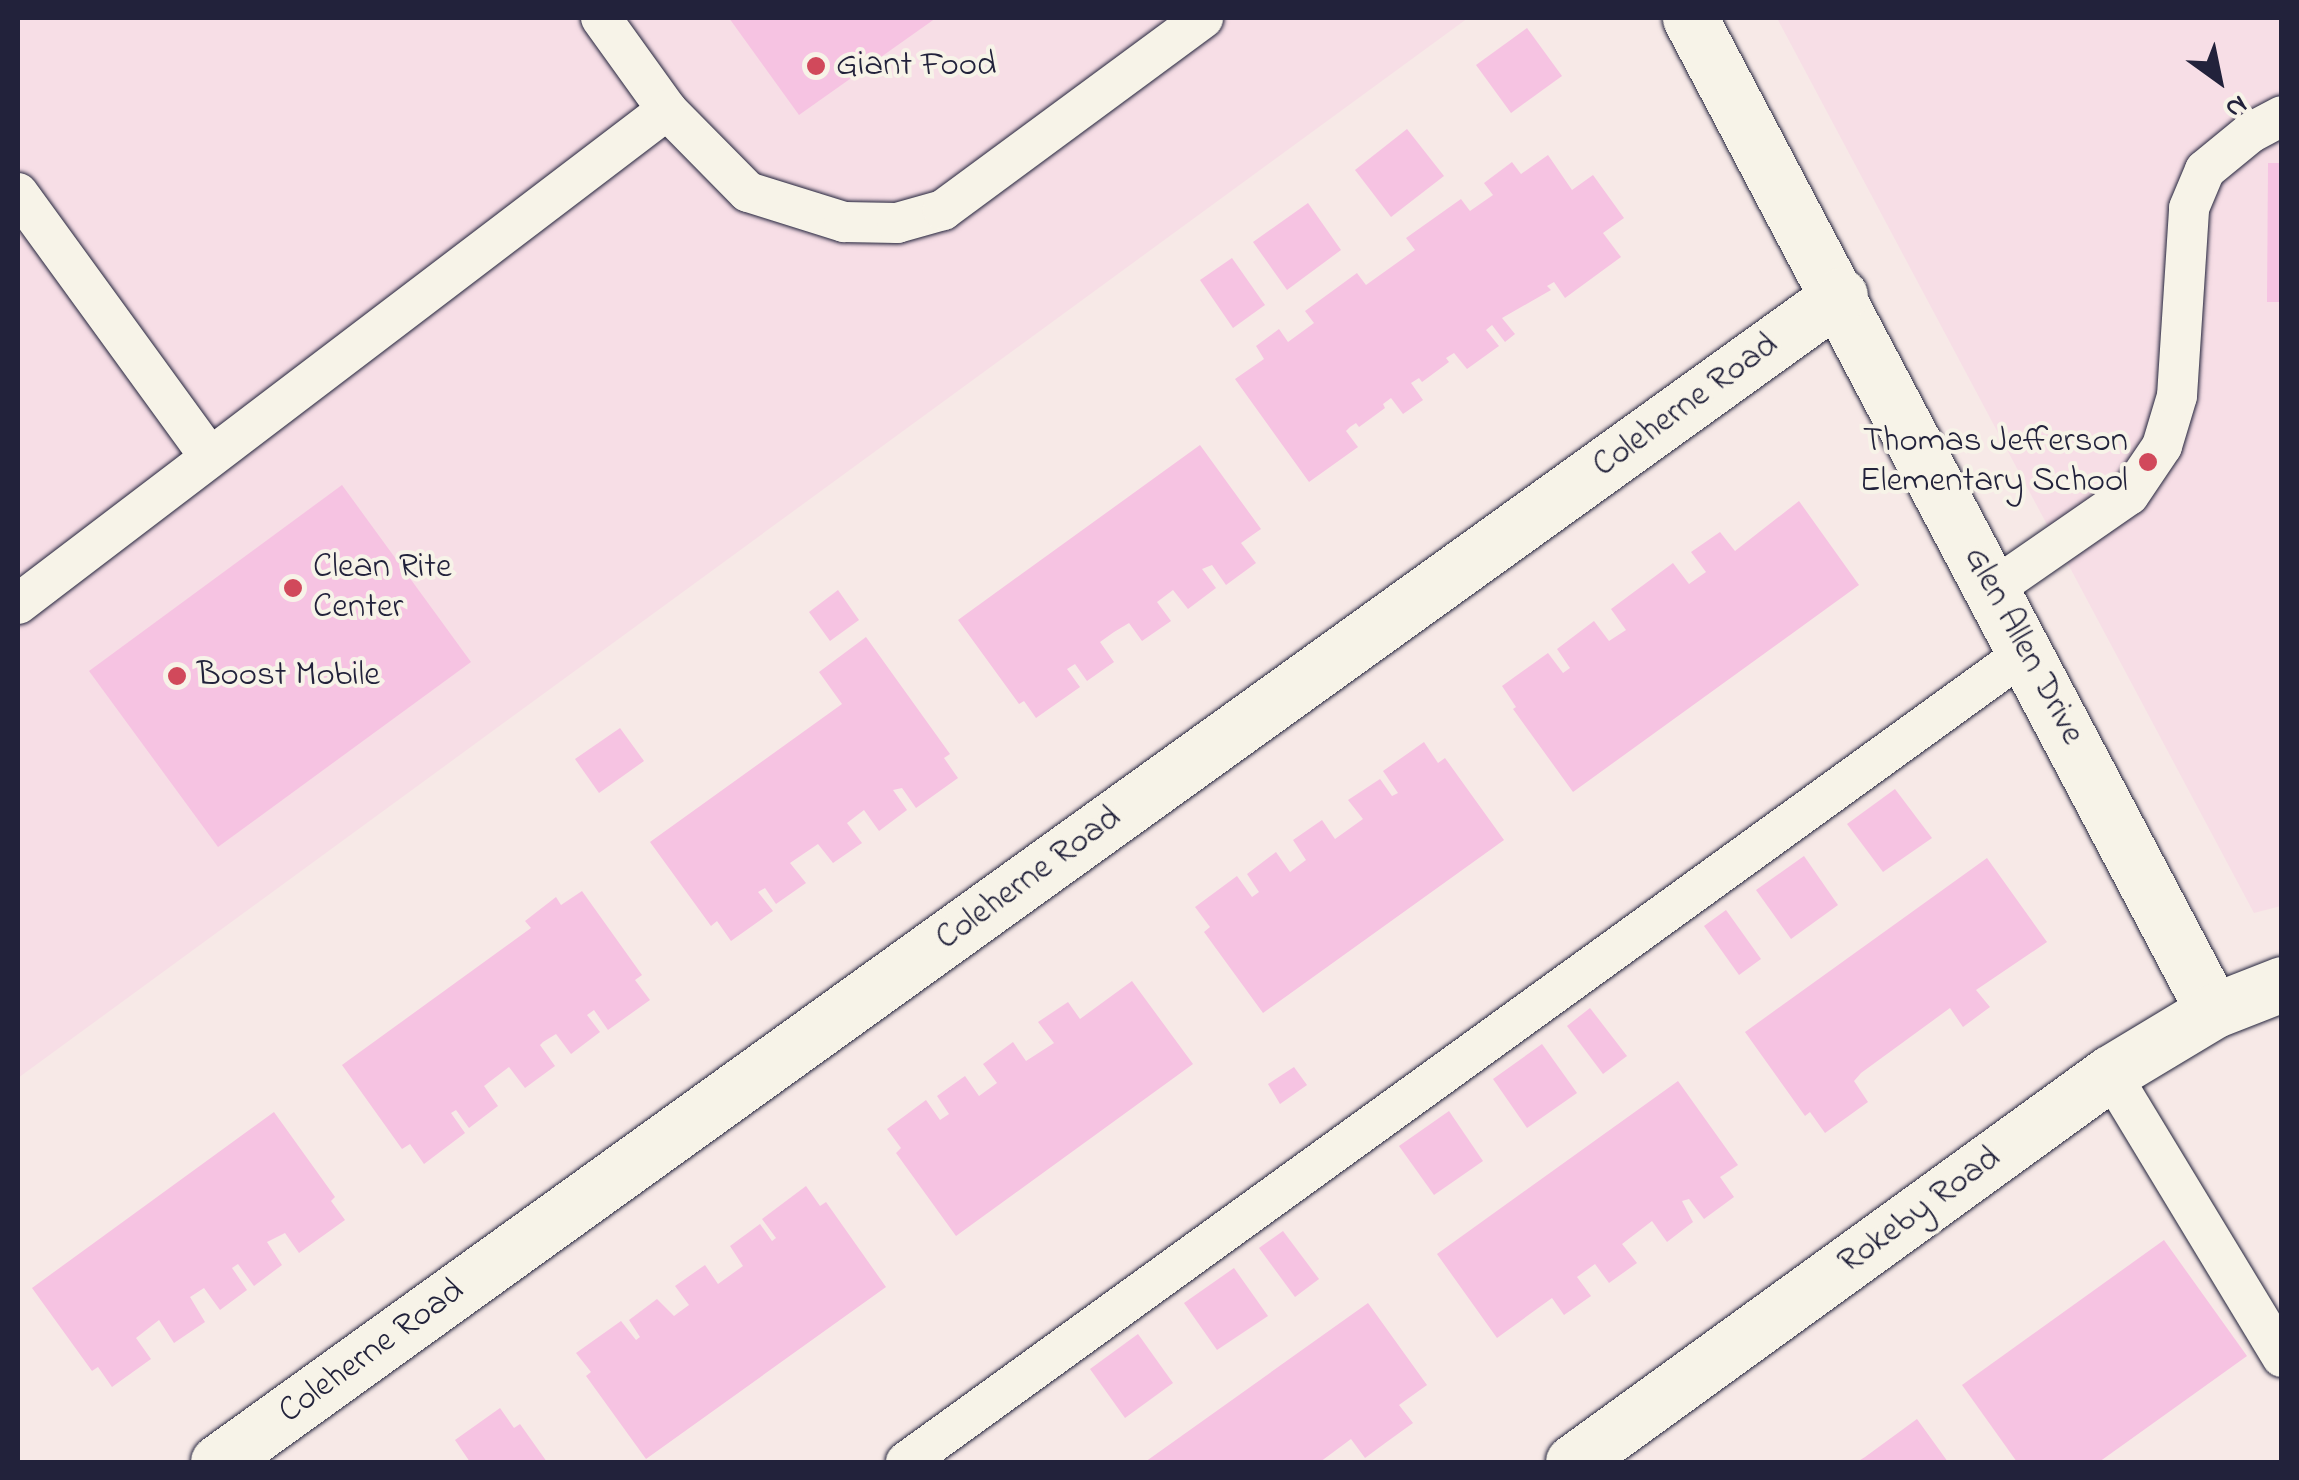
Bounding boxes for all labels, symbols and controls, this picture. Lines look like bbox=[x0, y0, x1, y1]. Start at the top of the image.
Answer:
north arrow bbox=[2169, 30, 2269, 130]
place label: Giant Food bbox=[836, 45, 997, 87]
marker: Giant Food bbox=[805, 55, 827, 77]
text: N bbox=[2217, 83, 2255, 128]
street label: Coleherne Road bbox=[1585, 325, 1787, 487]
place label: Thomas Jefferson Elementary School bbox=[1860, 421, 2128, 503]
marker: Thomas Jefferson Elementary School bbox=[2137, 451, 2159, 473]
street label: Glen Allen Drive bbox=[1953, 540, 2093, 752]
place label: Clean Rite Center bbox=[313, 547, 452, 629]
marker: Clean Rite Center bbox=[282, 577, 304, 599]
place label: Boost Mobile bbox=[197, 655, 380, 697]
marker: Boost Mobile bbox=[166, 665, 188, 687]
street label: Coleherne Road bbox=[928, 798, 1130, 960]
street label: Rokeby Road bbox=[1831, 1138, 2009, 1284]
street label: Coleherne Road bbox=[271, 1271, 473, 1433]

